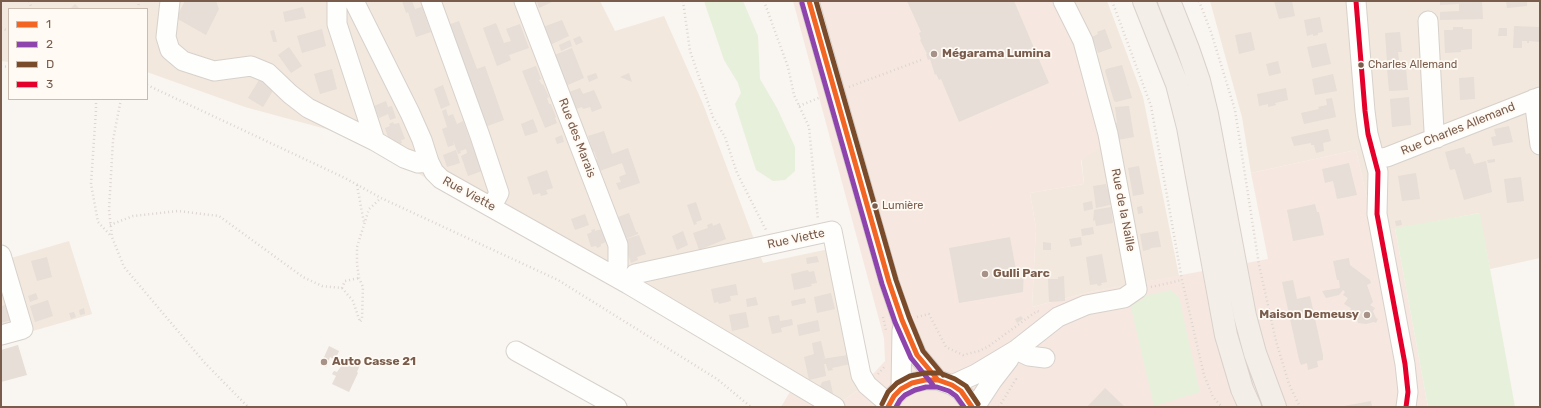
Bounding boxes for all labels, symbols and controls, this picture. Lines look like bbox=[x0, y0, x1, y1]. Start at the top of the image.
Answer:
legend bbox=[8, 8, 148, 100]
text: 1 bbox=[46, 17, 51, 31]
text: 2 bbox=[46, 37, 53, 51]
place label: Mégarama Lumina bbox=[942, 47, 1051, 61]
marker: Mégarama Lumina bbox=[929, 49, 939, 59]
text: D bbox=[46, 57, 54, 71]
place label: Charles Allemand bbox=[1368, 58, 1457, 72]
marker: Charles Allemand bbox=[1356, 60, 1366, 70]
text: 3 bbox=[46, 77, 53, 91]
street label: Rue des Marais bbox=[555, 96, 599, 180]
street label: Rue Charles Allemand bbox=[1399, 99, 1517, 159]
street label: Rue de la Naille bbox=[1108, 167, 1138, 253]
street label: Rue Viette bbox=[440, 174, 498, 214]
place label: Lumière bbox=[882, 199, 923, 213]
marker: Lumière bbox=[870, 201, 880, 211]
street label: Rue Viette bbox=[766, 226, 826, 252]
place label: Gulli Parc bbox=[993, 267, 1050, 281]
marker: Gulli Parc bbox=[980, 269, 990, 279]
place label: Maison Demeusy bbox=[1259, 308, 1359, 322]
marker: Maison Demeusy bbox=[1362, 310, 1372, 320]
place label: Auto Casse 21 bbox=[332, 355, 416, 369]
marker: Auto Casse 21 bbox=[319, 357, 329, 367]

